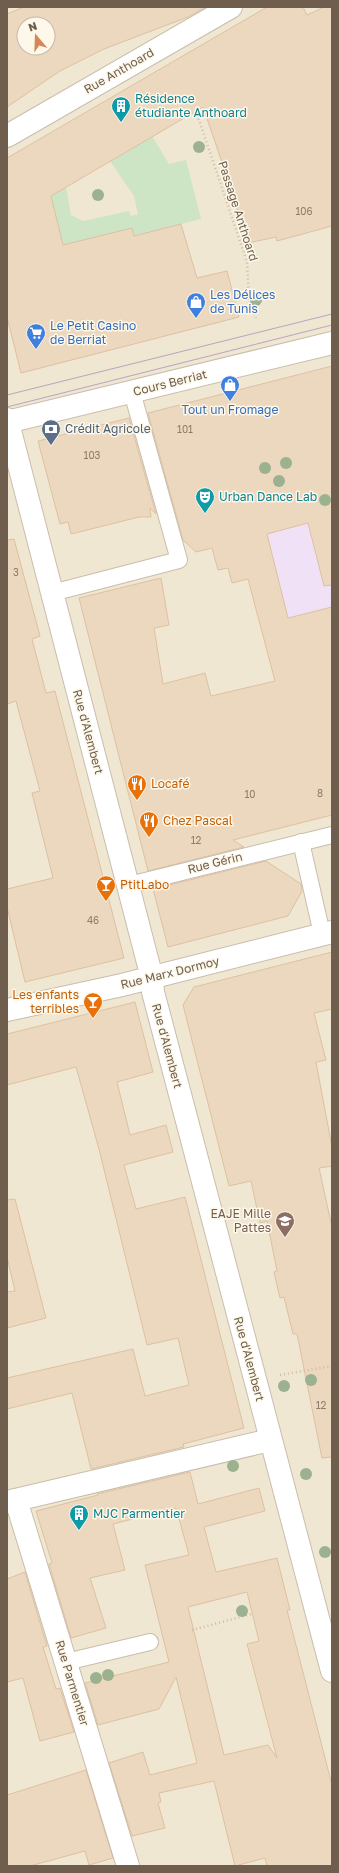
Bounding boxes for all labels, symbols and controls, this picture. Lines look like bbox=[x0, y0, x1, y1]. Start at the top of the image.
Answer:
north arrow bbox=[16, 16, 56, 56]
text: N bbox=[27, 19, 39, 34]
street label: Rue Anthoard bbox=[81, 44, 157, 97]
place label: Résidence étudiante Anthoard bbox=[135, 91, 247, 120]
building icon: Résidence étudiante Anthoard bbox=[110, 95, 132, 123]
street label: Passage Anthoard bbox=[215, 159, 262, 263]
house number: 106 bbox=[295, 205, 313, 217]
place label: Les Délices de Tunis bbox=[210, 287, 275, 316]
shop icon: Les Délices de Tunis bbox=[185, 291, 207, 319]
place label: Le Petit Casino de Berriat bbox=[50, 318, 136, 347]
supermarket icon: Le Petit Casino de Berriat bbox=[25, 322, 47, 350]
street label: Cours Berriat bbox=[131, 366, 209, 399]
shop icon: Tout un Fromage bbox=[219, 374, 241, 402]
place label: Tout un Fromage bbox=[182, 402, 278, 417]
bank icon: Crédit Agricole bbox=[40, 418, 62, 446]
place label: Crédit Agricole bbox=[65, 421, 151, 436]
house number: 101 bbox=[177, 423, 193, 435]
house number: 103 bbox=[84, 449, 101, 461]
theatre icon: Urban Dance Lab bbox=[194, 486, 216, 514]
place label: Urban Dance Lab bbox=[219, 489, 317, 504]
house number: 3 bbox=[13, 566, 19, 578]
street label: Rue d'Alembert bbox=[70, 688, 107, 776]
restaurant icon: Locafé bbox=[126, 773, 148, 801]
place label: Locafé bbox=[151, 776, 190, 791]
house number: 8 bbox=[317, 787, 323, 799]
house number: 10 bbox=[244, 788, 256, 800]
restaurant icon: Chez Pascal bbox=[138, 810, 160, 838]
place label: Chez Pascal bbox=[163, 813, 233, 828]
house number: 12 bbox=[191, 834, 202, 846]
street label: Rue Gérin bbox=[186, 848, 244, 877]
bar icon: PtitLabo bbox=[95, 874, 117, 902]
place label: PtitLabo bbox=[120, 877, 169, 892]
house number: 46 bbox=[87, 914, 99, 926]
street label: Rue Marx Dormoy bbox=[119, 953, 221, 992]
place label: Les enfants terribles bbox=[12, 987, 79, 1016]
bar icon: Les enfants terribles bbox=[82, 991, 104, 1019]
street label: Rue d'Alembert bbox=[149, 1002, 186, 1090]
place label: EAJE Mille Pattes bbox=[210, 1206, 271, 1235]
school or university icon: EAJE Mille Pattes bbox=[274, 1210, 296, 1238]
street label: Rue d'Alembert bbox=[231, 1315, 268, 1403]
house number: 12 bbox=[316, 1399, 327, 1411]
building icon: MJC Parmentier bbox=[68, 1503, 90, 1531]
place label: MJC Parmentier bbox=[93, 1506, 185, 1521]
street label: Rue Parmentier bbox=[52, 1638, 93, 1728]

